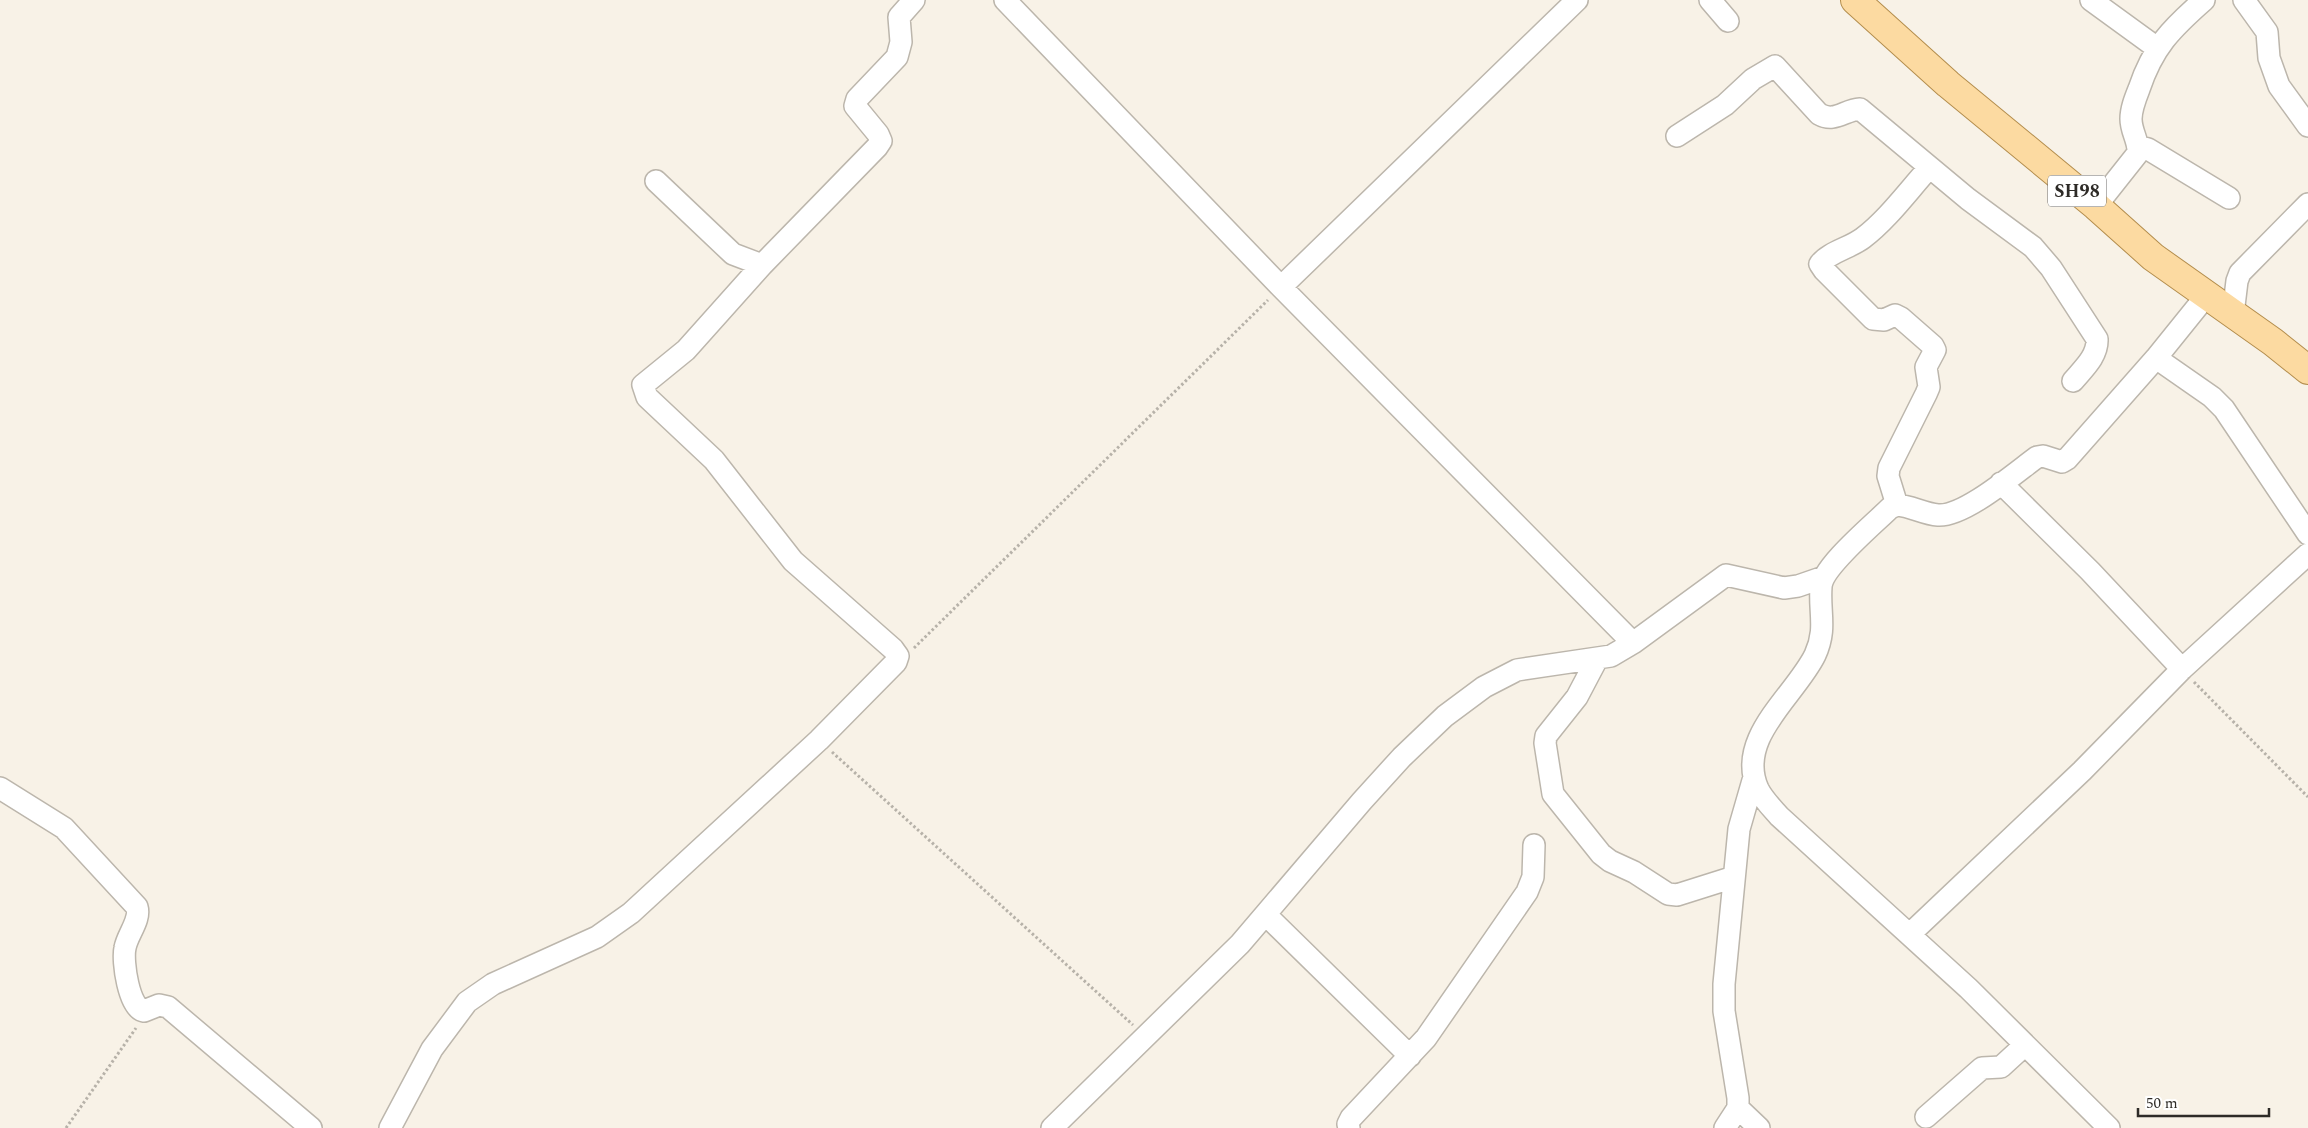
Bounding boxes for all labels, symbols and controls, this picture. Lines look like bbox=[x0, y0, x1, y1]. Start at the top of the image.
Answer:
road number: SH98 bbox=[2048, 176, 2106, 207]
scale bar bbox=[2138, 1086, 2269, 1118]
text: 50 m bbox=[2146, 1092, 2178, 1115]

